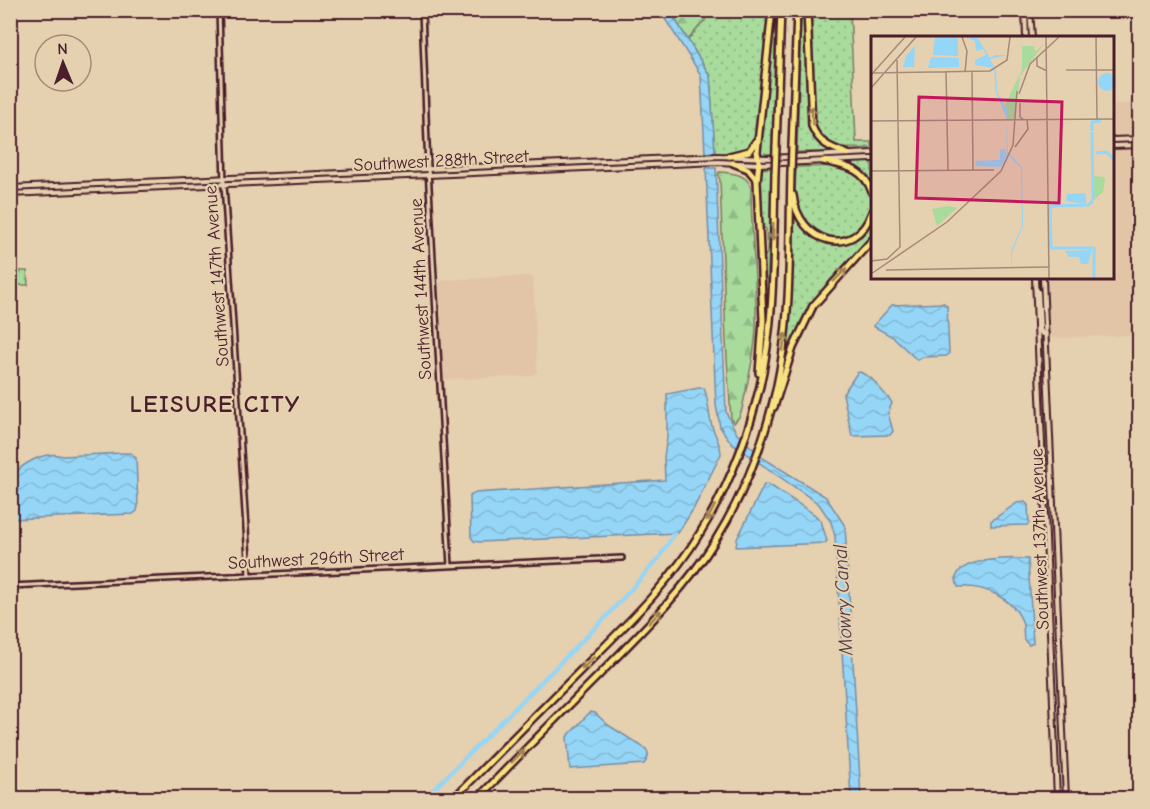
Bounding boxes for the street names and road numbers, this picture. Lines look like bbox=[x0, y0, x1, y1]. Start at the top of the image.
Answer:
street label: Southwest 288th Street bbox=[353, 146, 530, 176]
street label: Southwest 147th Avenue bbox=[200, 185, 234, 367]
street label: Southwest 144th Avenue bbox=[406, 198, 436, 380]
street label: Southwest 137th Avenue bbox=[1026, 448, 1054, 630]
street label: Southwest 296th Street bbox=[227, 544, 405, 574]

